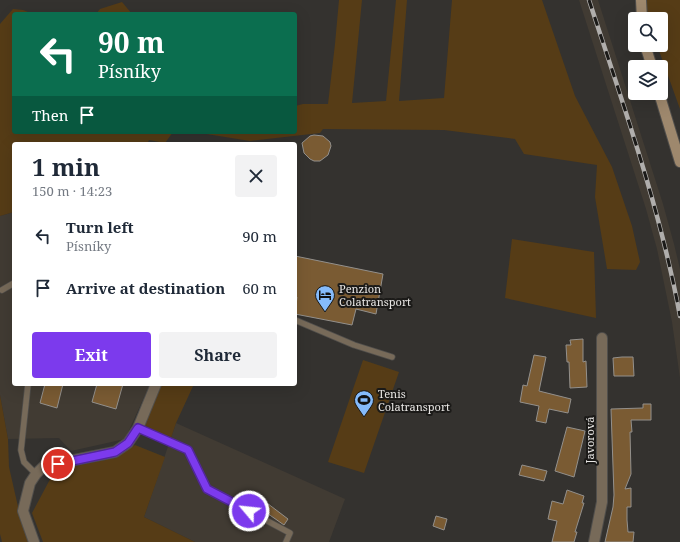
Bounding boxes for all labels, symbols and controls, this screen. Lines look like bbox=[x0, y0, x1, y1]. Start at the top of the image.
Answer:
map controls bbox=[628, 12, 668, 100]
button: search bbox=[628, 12, 668, 52]
text: 90 m bbox=[98, 23, 165, 61]
icon: left bbox=[32, 28, 84, 80]
text: Písníky bbox=[98, 59, 161, 83]
button: layers bbox=[628, 60, 668, 100]
icon: arrive bbox=[76, 104, 98, 126]
text: Then bbox=[32, 105, 68, 125]
text: 1 min bbox=[32, 150, 100, 183]
button: close bbox=[235, 155, 277, 197]
text: 150 m · 14:23 bbox=[32, 182, 112, 200]
text: Turn left bbox=[66, 217, 134, 237]
icon: left bbox=[32, 225, 54, 247]
text: 90 m bbox=[242, 226, 277, 246]
text: Písníky bbox=[66, 237, 111, 255]
icon: arrive bbox=[32, 277, 54, 299]
text: Arrive at destination bbox=[66, 278, 225, 298]
text: 60 m bbox=[242, 278, 277, 298]
place label: Penzion Colatransport bbox=[339, 281, 411, 309]
hotel icon: Penzion Colatransport bbox=[314, 284, 336, 312]
button: Exit bbox=[32, 332, 151, 378]
button: Share bbox=[159, 332, 277, 378]
place label: Tenis Colatransport bbox=[378, 386, 450, 414]
sports icon: Tenis Colatransport bbox=[353, 389, 375, 417]
street label: Javorová bbox=[582, 417, 597, 464]
pin bbox=[41, 447, 75, 481]
icon: arrive bbox=[47, 453, 69, 475]
position arrow bbox=[228, 490, 270, 532]

